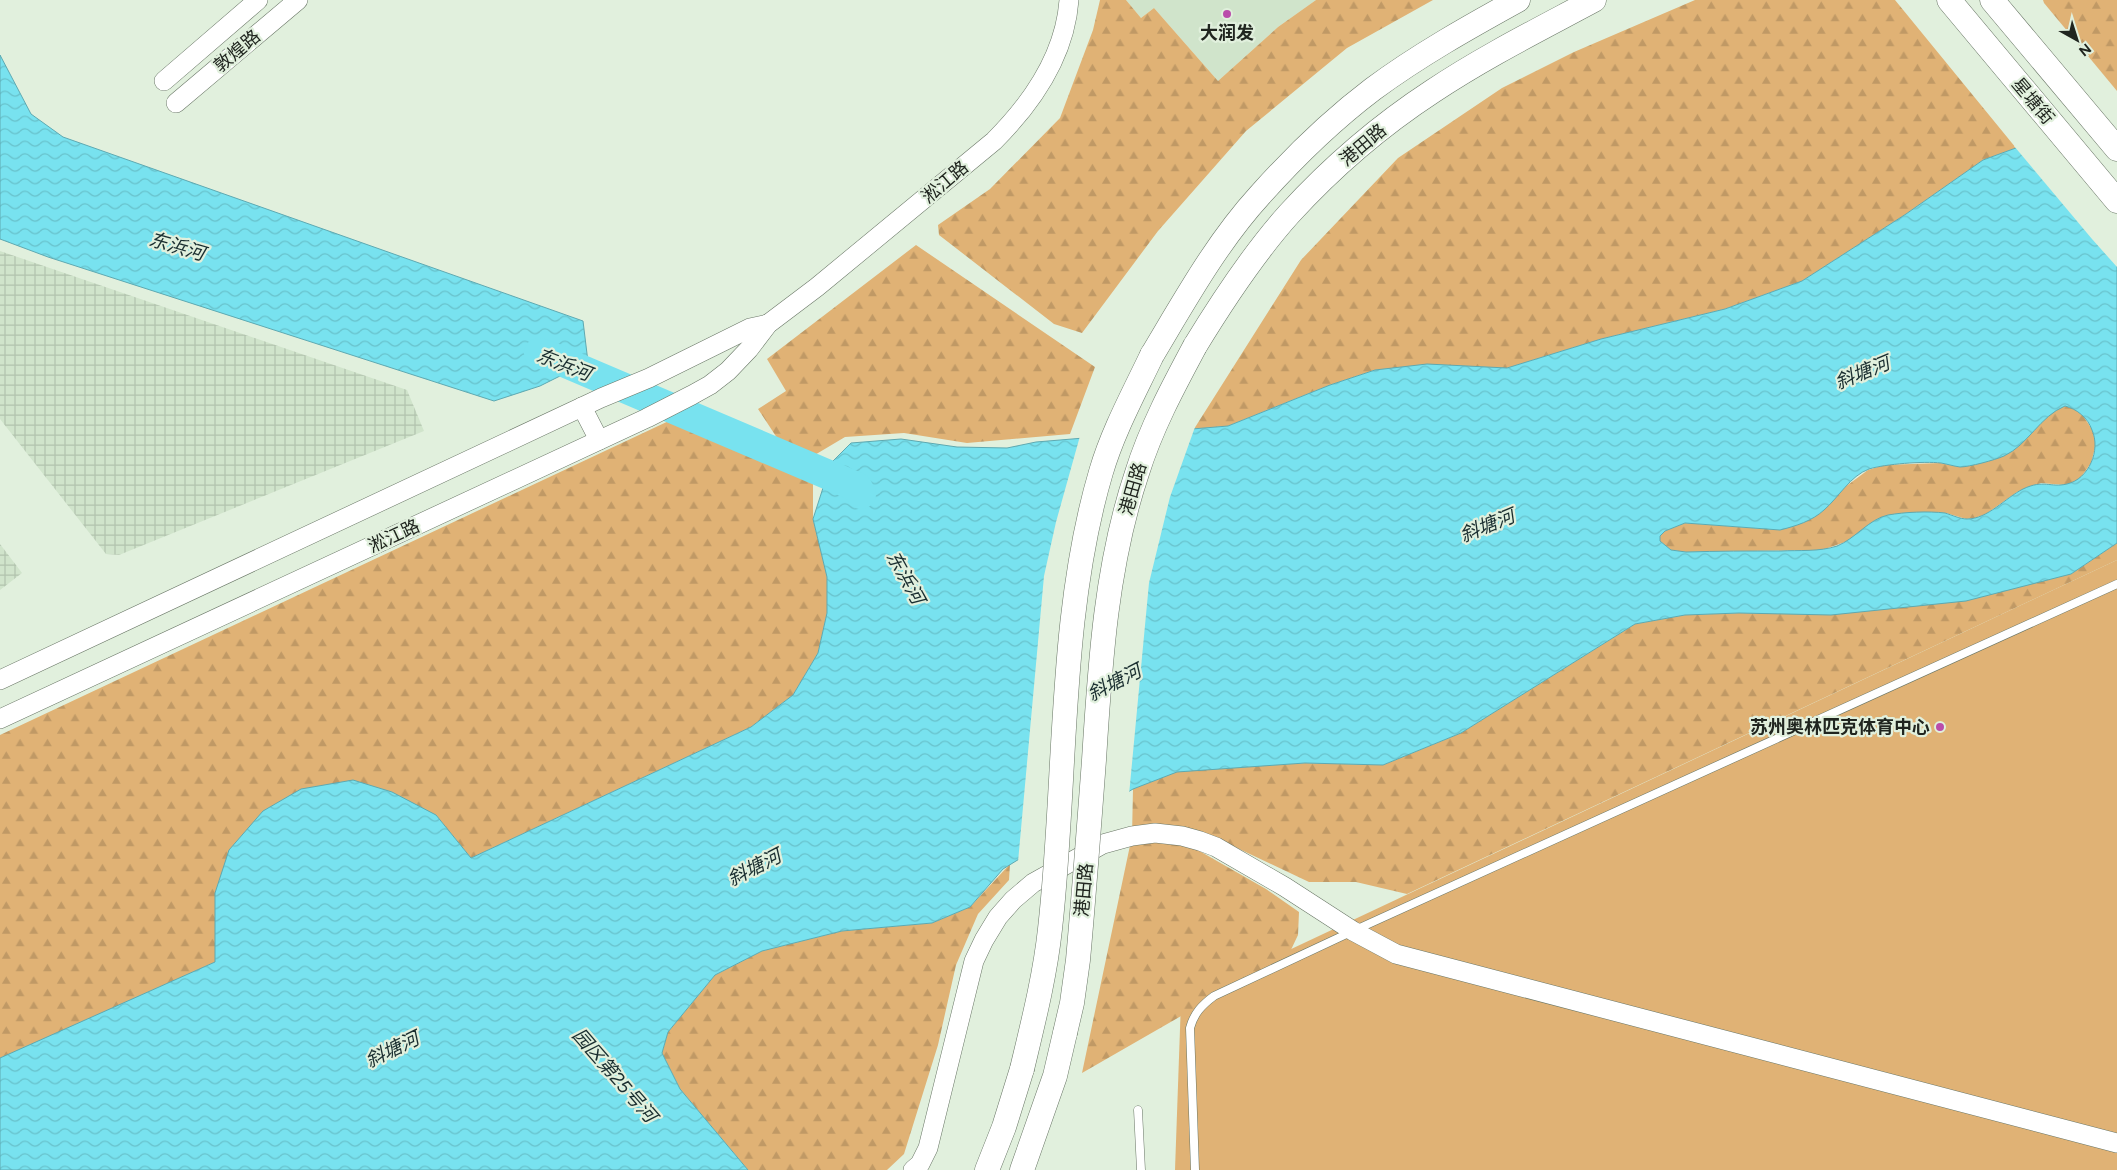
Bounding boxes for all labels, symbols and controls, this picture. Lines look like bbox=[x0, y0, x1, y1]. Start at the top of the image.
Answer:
marker: 大润发 bbox=[1221, 8, 1233, 20]
north arrow bbox=[2052, 15, 2102, 65]
place label: 大润发 bbox=[1200, 22, 1254, 44]
street label: 敦煌路 bbox=[209, 25, 265, 77]
text: N bbox=[2075, 40, 2094, 60]
street label: 星塘街 bbox=[2007, 73, 2059, 129]
street label: 港田路 bbox=[1335, 119, 1391, 171]
street label: 淞江路 bbox=[917, 156, 973, 208]
water label: 东浜河 bbox=[146, 228, 211, 266]
water label: 东浜河 bbox=[533, 344, 598, 387]
water label: 斜塘河 bbox=[1831, 350, 1897, 394]
street label: 港田路 bbox=[1115, 460, 1151, 518]
water label: 斜塘河 bbox=[1456, 503, 1522, 547]
street label: 淞江路 bbox=[365, 515, 423, 557]
water label: 东浜河 bbox=[882, 547, 931, 611]
water label: 斜塘河 bbox=[1084, 657, 1148, 706]
place label: 苏州奥林匹克体育中心 bbox=[1750, 716, 1930, 738]
marker: 苏州奥林匹克体育中心 bbox=[1934, 721, 1946, 733]
water label: 斜塘河 bbox=[724, 842, 788, 891]
street label: 港田路 bbox=[1071, 862, 1097, 918]
water label: 园区第25号河 bbox=[568, 1024, 664, 1130]
water label: 斜塘河 bbox=[362, 1025, 426, 1072]

